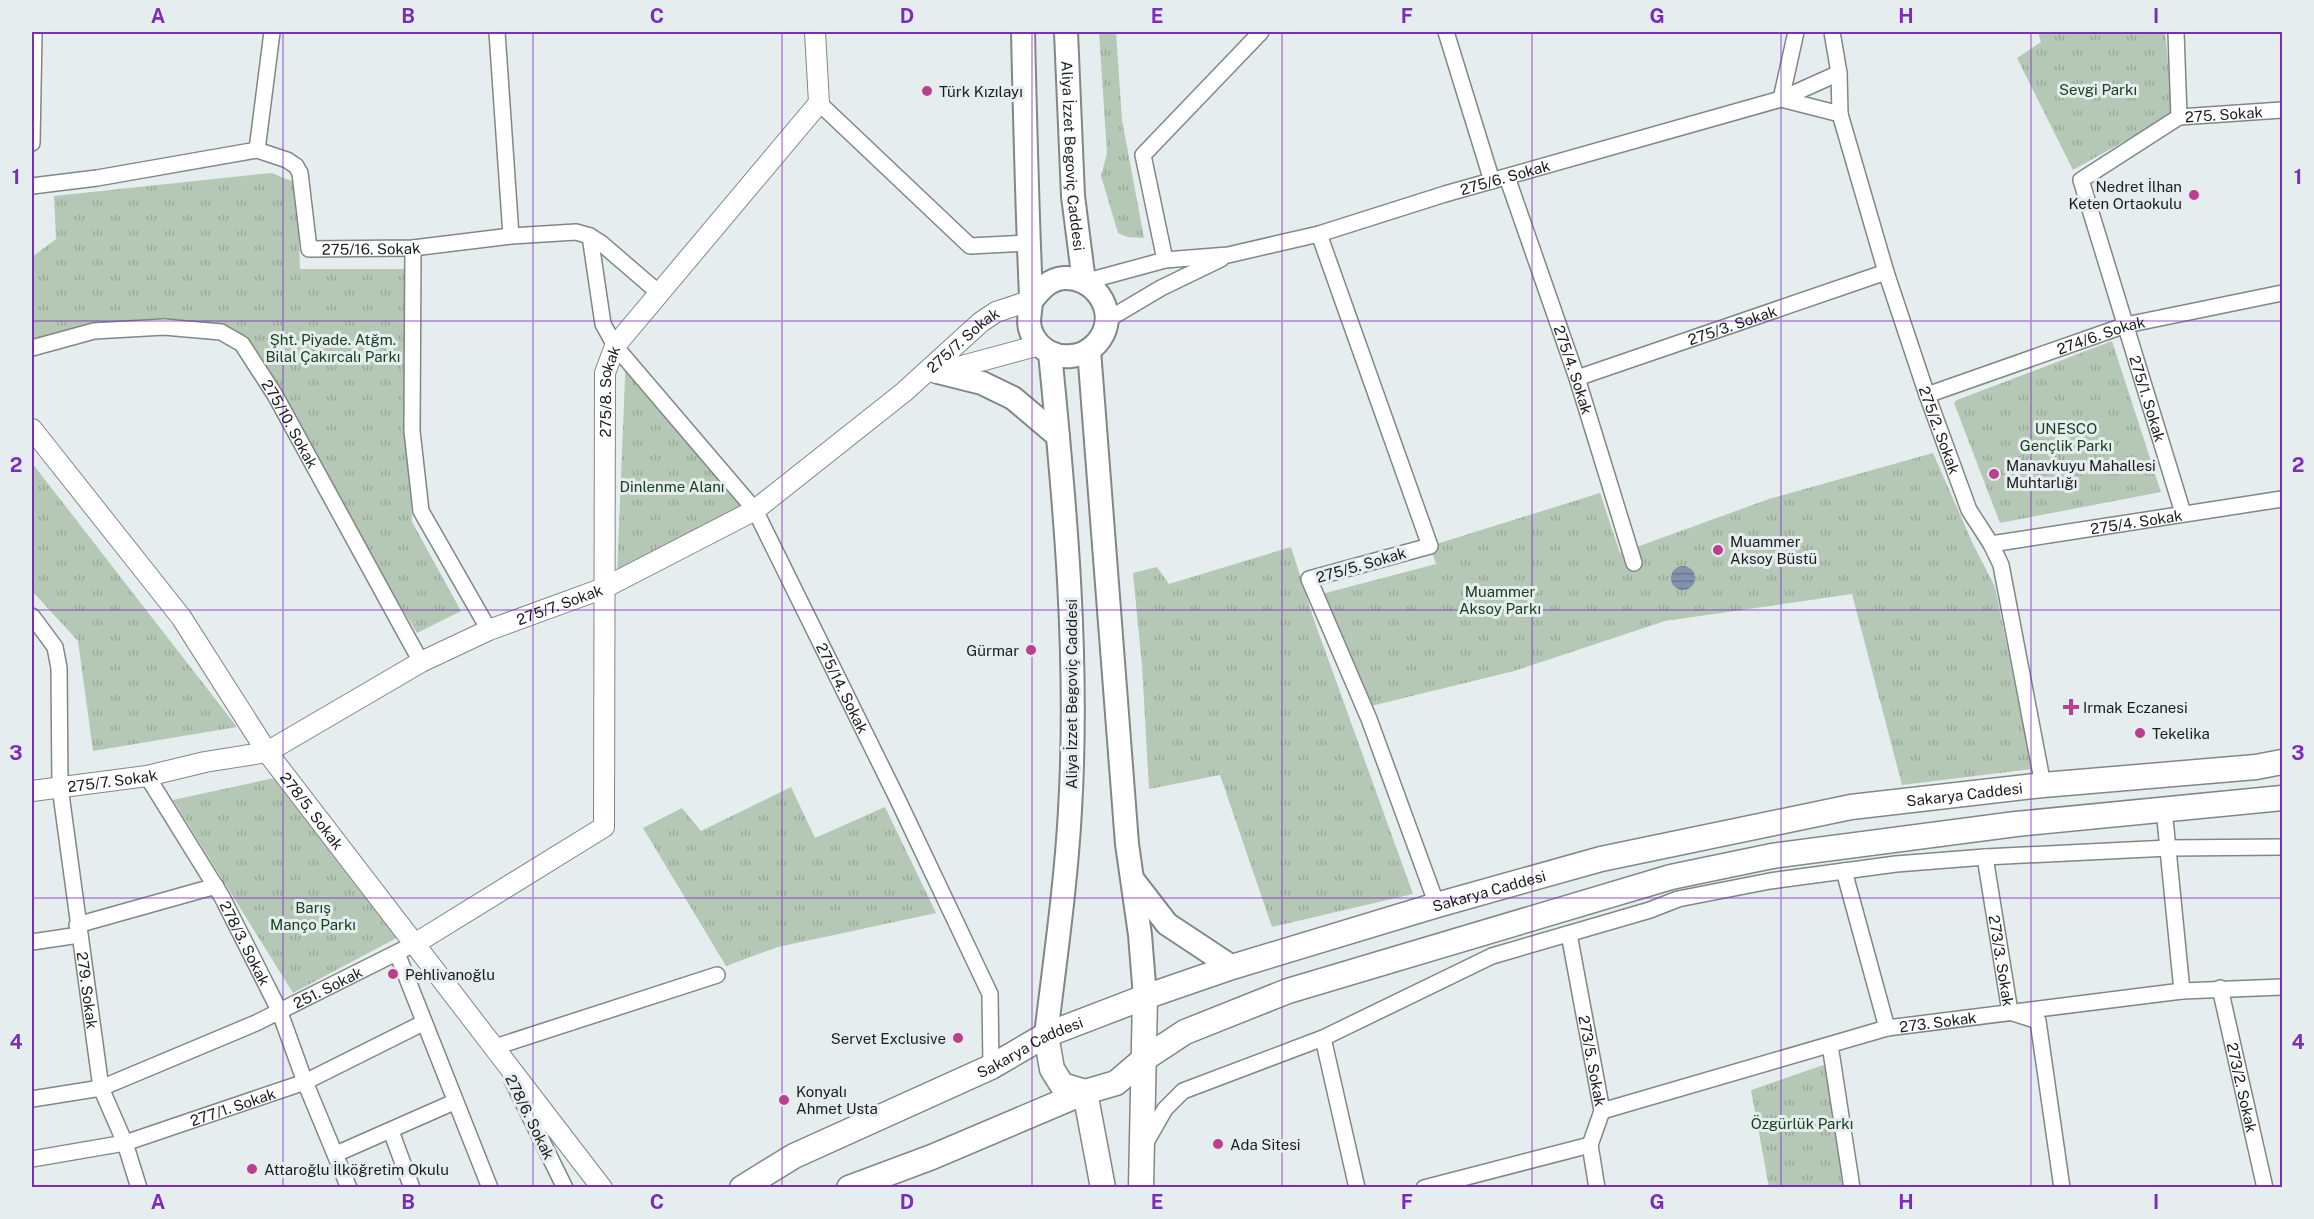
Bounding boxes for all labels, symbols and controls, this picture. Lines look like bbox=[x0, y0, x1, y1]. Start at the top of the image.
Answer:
text: A bbox=[151, 4, 165, 28]
text: B bbox=[401, 4, 415, 28]
text: C bbox=[650, 4, 664, 28]
text: D bbox=[900, 4, 914, 28]
text: E bbox=[1151, 4, 1163, 28]
text: F bbox=[1401, 4, 1413, 28]
text: G bbox=[1649, 4, 1665, 28]
text: H bbox=[1898, 4, 1914, 28]
text: I bbox=[2153, 4, 2159, 28]
street label: Aliya İzzet Begoviç Caddesi bbox=[1059, 60, 1088, 252]
park label: Sevgi Parkı bbox=[2059, 81, 2137, 98]
place label: Türk Kızılayı bbox=[939, 83, 1023, 100]
marker: Türk Kızılayı bbox=[920, 84, 934, 98]
street label: 275. Sokak bbox=[2184, 103, 2263, 125]
street label: 275/6. Sokak bbox=[1458, 156, 1552, 198]
text: 1 bbox=[12, 165, 20, 189]
text: 1 bbox=[2294, 165, 2302, 189]
place label: Nedret İlhan Keten Ortaokulu bbox=[2068, 177, 2182, 212]
marker: Nedret İlhan Keten Ortaokulu bbox=[2187, 188, 2201, 202]
street label: 275/16. Sokak bbox=[322, 239, 421, 257]
street label: 275/3. Sokak bbox=[1686, 302, 1779, 348]
street label: 275/7. Sokak bbox=[923, 304, 1002, 376]
street label: 274/6. Sokak bbox=[2054, 313, 2146, 357]
street label: 275/4. Sokak bbox=[1551, 323, 1596, 416]
park label: Şht. Piyade. Atğm. Bilal Çakırcalı Parkı bbox=[266, 331, 400, 365]
street label: 275/8. Sokak bbox=[596, 343, 623, 437]
street label: 275/1. Sokak bbox=[2127, 353, 2169, 444]
street label: 275/10. Sokak bbox=[259, 376, 322, 471]
street label: 275/2. Sokak bbox=[1916, 384, 1964, 476]
park label: UNESCO Gençlik Parkı bbox=[2020, 420, 2112, 454]
text: 2 bbox=[10, 453, 22, 477]
text: 2 bbox=[2292, 453, 2304, 477]
place label: Manavkuyu Mahallesi Muhtarlığı bbox=[2006, 457, 2156, 491]
marker: Manavkuyu Mahallesi Muhtarlığı bbox=[1987, 467, 2001, 481]
park label: Dinlenme Alanı bbox=[620, 478, 724, 495]
street label: 275/4. Sokak bbox=[2089, 506, 2183, 537]
place label: Muammer Aksoy Büstü bbox=[1730, 533, 1817, 567]
marker: Muammer Aksoy Büstü bbox=[1711, 543, 1725, 557]
street label: 275/5. Sokak bbox=[1314, 544, 1408, 586]
street label: 275/7. Sokak bbox=[514, 581, 605, 628]
park label: Muammer Aksoy Parkı bbox=[1459, 583, 1541, 617]
street label: Aliya İzzet Begoviç Caddesi bbox=[1062, 599, 1080, 789]
street label: 275/14. Sokak bbox=[813, 640, 872, 736]
place label: Gürmar bbox=[966, 642, 1019, 659]
marker: Gürmar bbox=[1024, 643, 1038, 657]
place label: Irmak Eczanesi bbox=[2083, 699, 2188, 716]
marker: Irmak Eczanesi bbox=[2064, 700, 2078, 714]
place label: Tekelika bbox=[2152, 725, 2210, 742]
marker: Tekelika bbox=[2133, 726, 2147, 740]
text: 3 bbox=[9, 741, 23, 765]
text: 3 bbox=[2291, 741, 2305, 765]
street label: 275/7. Sokak bbox=[66, 765, 159, 795]
street label: 278/5. Sokak bbox=[277, 769, 347, 853]
street label: Sakarya Caddesi bbox=[1905, 779, 2024, 809]
street label: Sakarya Caddesi bbox=[1430, 866, 1547, 914]
street label: 278/3. Sokak bbox=[217, 898, 274, 988]
park label: Barış Manço Parkı bbox=[270, 899, 356, 933]
street label: 273/3. Sokak bbox=[1986, 914, 2017, 1008]
street label: 279. Sokak bbox=[74, 951, 101, 1030]
street label: 251. Sokak bbox=[290, 963, 365, 1012]
place label: Pehlivanoğlu bbox=[405, 966, 495, 983]
marker: Pehlivanoğlu bbox=[386, 967, 400, 981]
street label: 273. Sokak bbox=[1898, 1008, 1977, 1035]
street label: Sakarya Caddesi bbox=[974, 1013, 1085, 1081]
street label: 273/5. Sokak bbox=[1576, 1014, 1609, 1108]
text: 4 bbox=[9, 1030, 23, 1054]
place label: Servet Exclusive bbox=[831, 1030, 946, 1047]
text: 4 bbox=[2291, 1030, 2305, 1054]
marker: Servet Exclusive bbox=[951, 1031, 965, 1045]
street label: 273/2. Sokak bbox=[2224, 1041, 2261, 1134]
street label: 278/6. Sokak bbox=[502, 1072, 558, 1162]
place label: Konyalı Ahmet Usta bbox=[796, 1083, 878, 1117]
street label: 277/1. Sokak bbox=[188, 1084, 278, 1129]
marker: Konyalı Ahmet Usta bbox=[777, 1093, 791, 1107]
park label: Özgürlük Parkı bbox=[1751, 1114, 1853, 1132]
place label: Ada Sitesi bbox=[1230, 1136, 1300, 1153]
marker: Ada Sitesi bbox=[1211, 1137, 1225, 1151]
place label: Attaroğlu İlköğretim Okulu bbox=[264, 1160, 449, 1178]
marker: Attaroğlu İlköğretim Okulu bbox=[245, 1162, 259, 1176]
text: A bbox=[151, 1190, 165, 1214]
text: B bbox=[401, 1190, 415, 1214]
text: C bbox=[650, 1190, 664, 1214]
text: D bbox=[900, 1190, 914, 1214]
text: E bbox=[1151, 1190, 1163, 1214]
text: F bbox=[1401, 1190, 1413, 1214]
text: G bbox=[1649, 1190, 1665, 1214]
text: H bbox=[1898, 1190, 1914, 1214]
text: I bbox=[2153, 1190, 2159, 1214]

